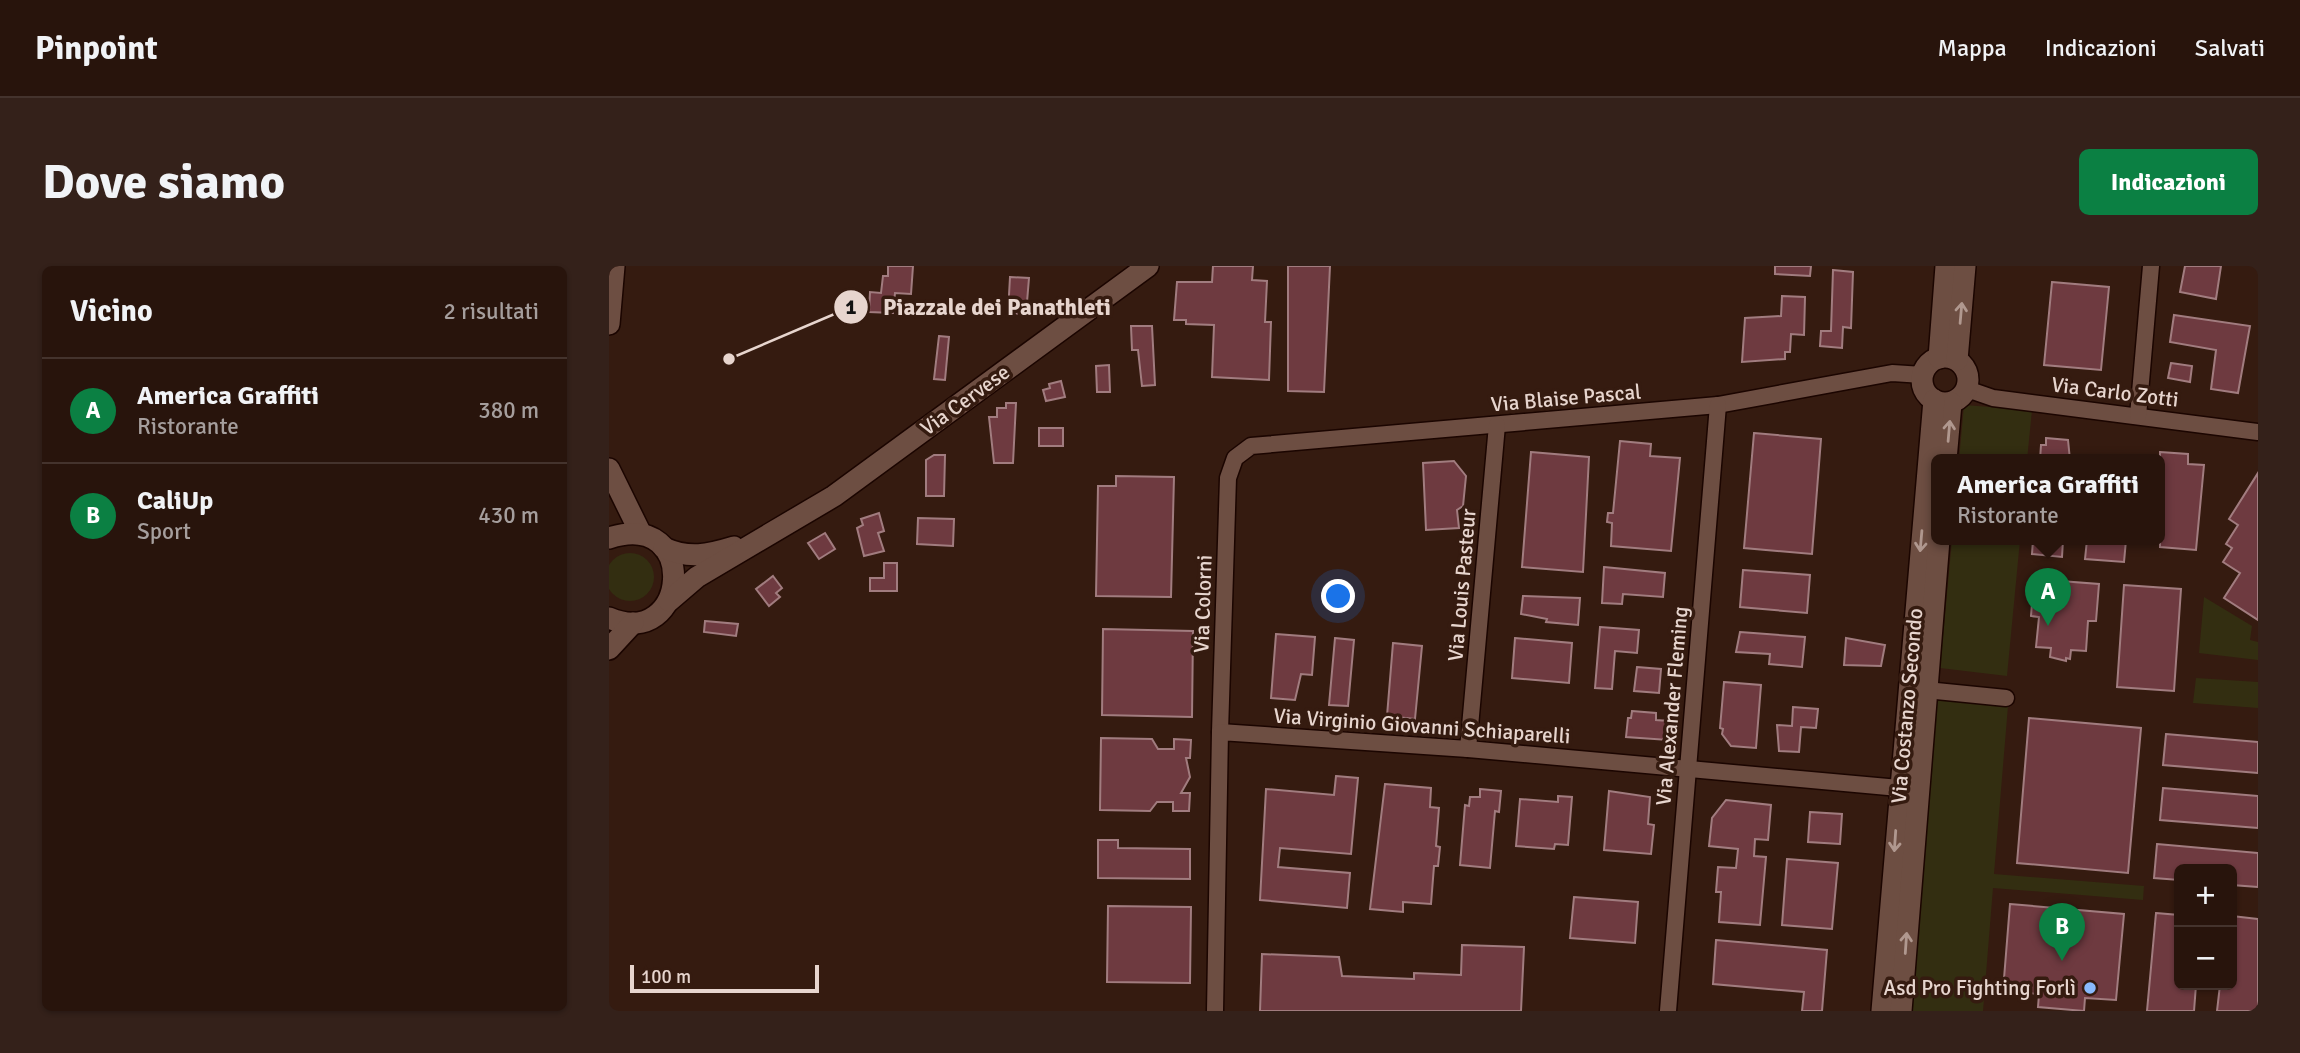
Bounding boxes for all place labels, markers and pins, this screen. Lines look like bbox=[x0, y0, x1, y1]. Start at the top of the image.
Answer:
callout: Piazzale dei Panathleti bbox=[834, 285, 1125, 329]
pin: A bbox=[2025, 568, 2071, 626]
pin: B bbox=[2039, 903, 2085, 961]
place label: Asd Pro Fighting Forlì bbox=[1883, 975, 2076, 1001]
marker: Asd Pro Fighting Forlì bbox=[2082, 980, 2098, 996]

